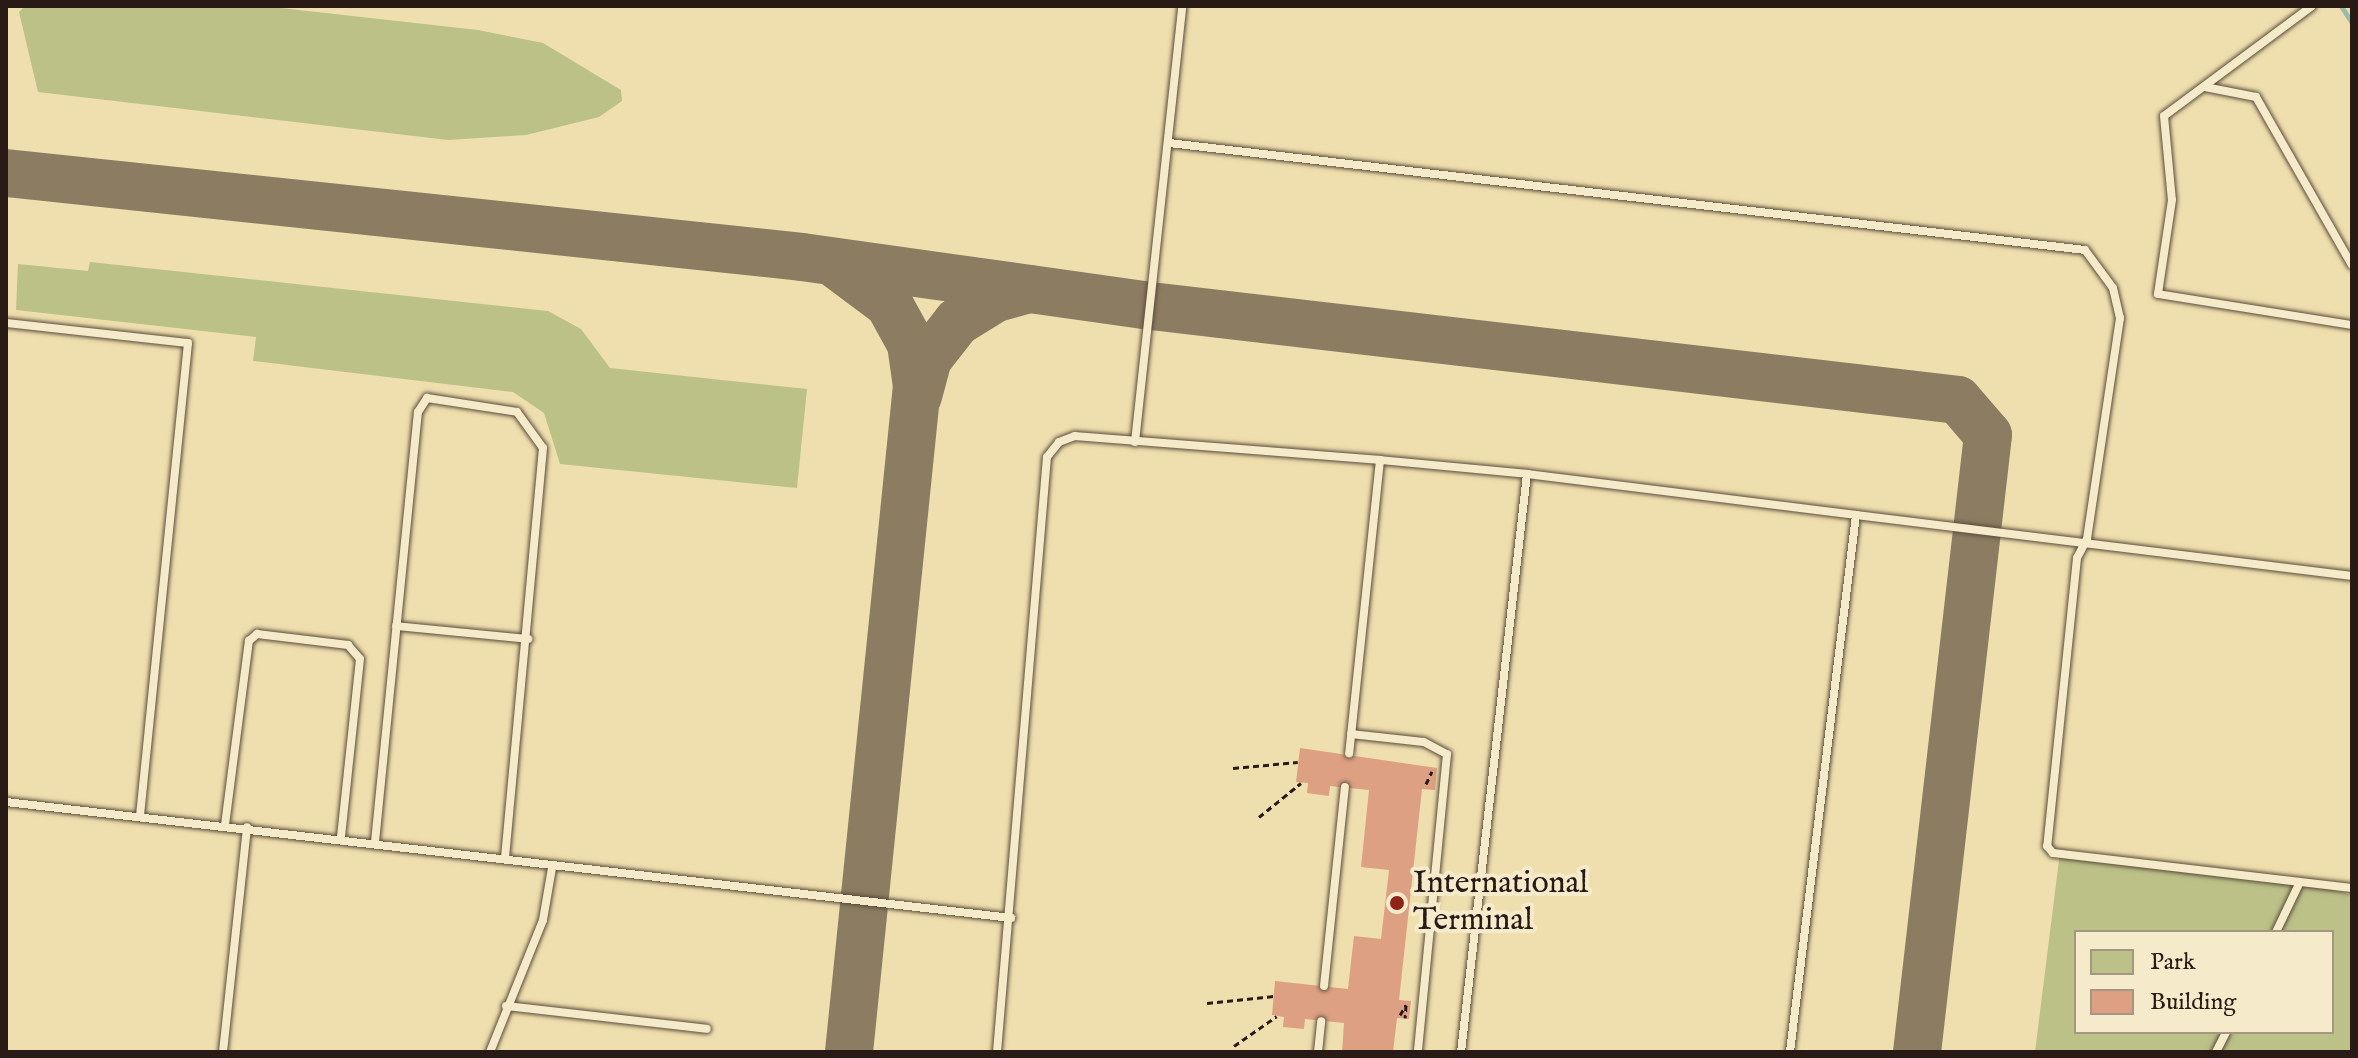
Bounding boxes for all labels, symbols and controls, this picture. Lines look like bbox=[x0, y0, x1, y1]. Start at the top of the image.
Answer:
place label: International Terminal bbox=[1413, 866, 1588, 941]
marker: International Terminal bbox=[1388, 894, 1406, 912]
legend bbox=[2074, 930, 2334, 1034]
text: Park bbox=[2150, 947, 2196, 978]
text: Building bbox=[2150, 987, 2236, 1018]

